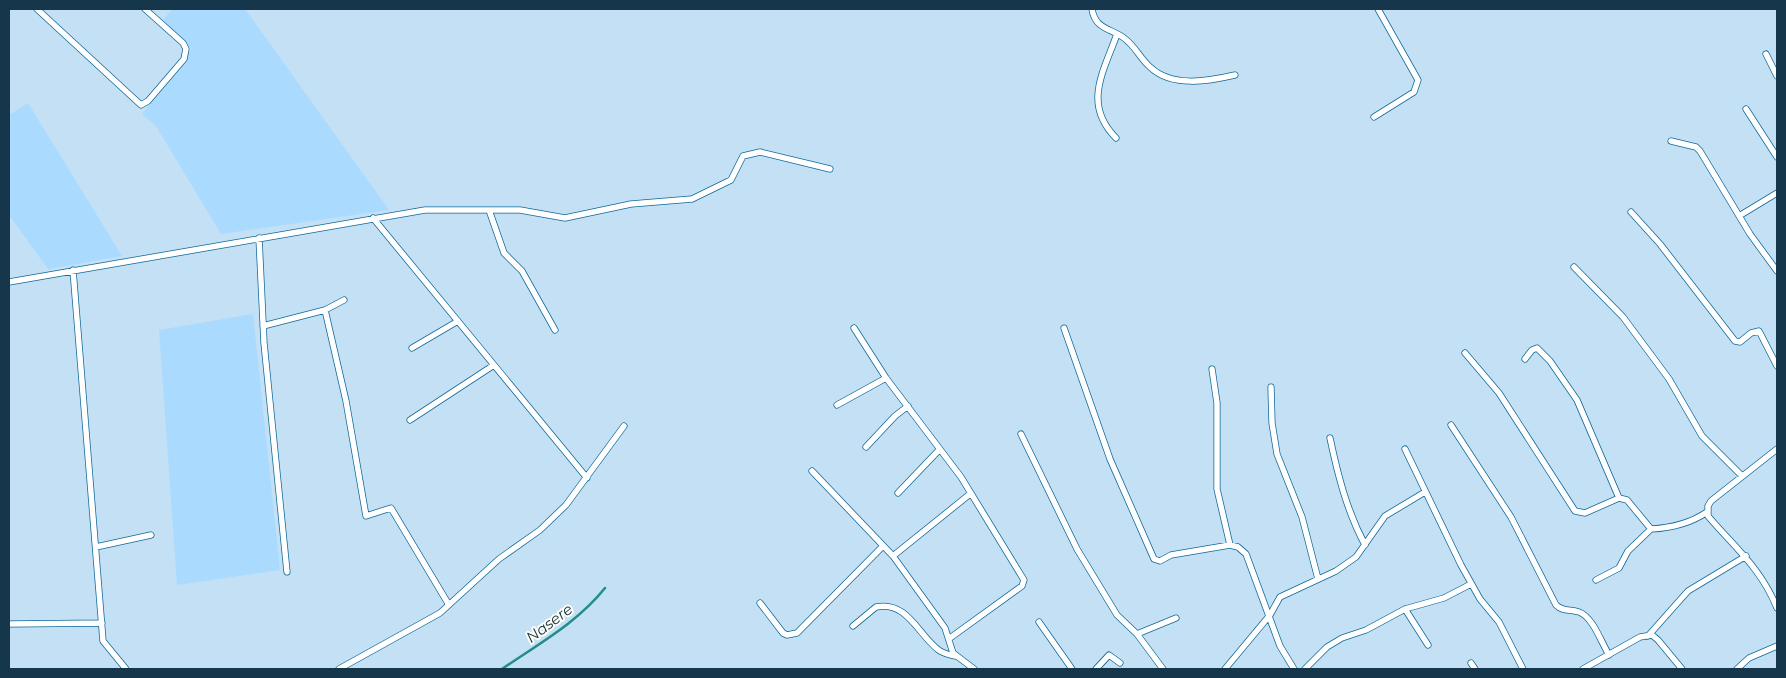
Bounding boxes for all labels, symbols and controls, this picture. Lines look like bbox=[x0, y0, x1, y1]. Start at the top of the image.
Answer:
water label: Nasere bbox=[522, 599, 576, 647]

